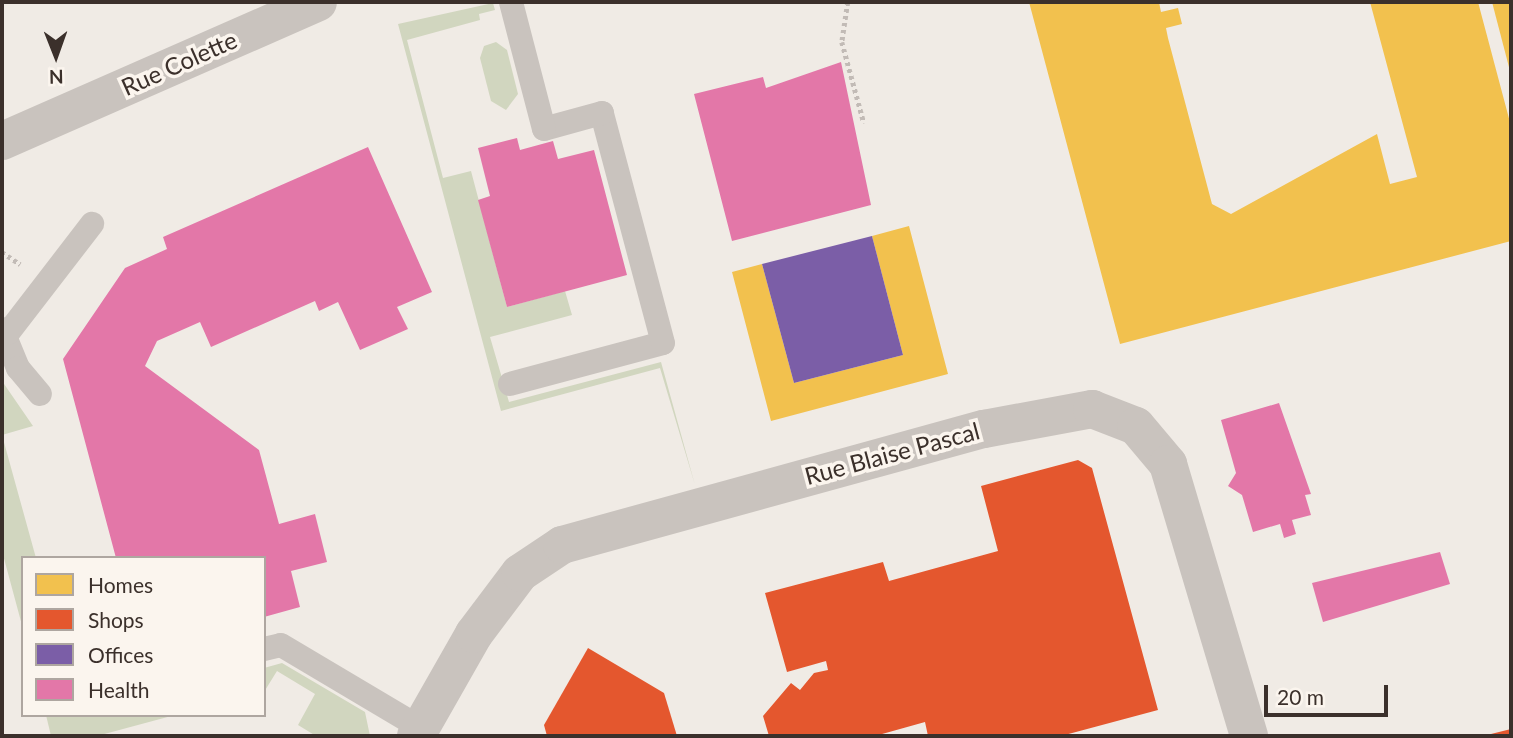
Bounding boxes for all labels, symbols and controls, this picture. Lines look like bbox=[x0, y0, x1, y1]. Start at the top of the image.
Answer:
north arrow bbox=[21, 21, 91, 91]
street label: Rue Colette bbox=[117, 25, 241, 101]
text: N bbox=[49, 66, 64, 89]
street label: Rue Blaise Pascal bbox=[801, 416, 983, 490]
legend bbox=[21, 556, 266, 717]
text: Homes bbox=[88, 572, 153, 597]
text: Shops bbox=[88, 607, 144, 632]
text: Offices bbox=[88, 642, 153, 667]
scale bar bbox=[1268, 672, 1392, 716]
text: Health bbox=[88, 677, 149, 702]
text: 20 m bbox=[1277, 684, 1324, 709]

